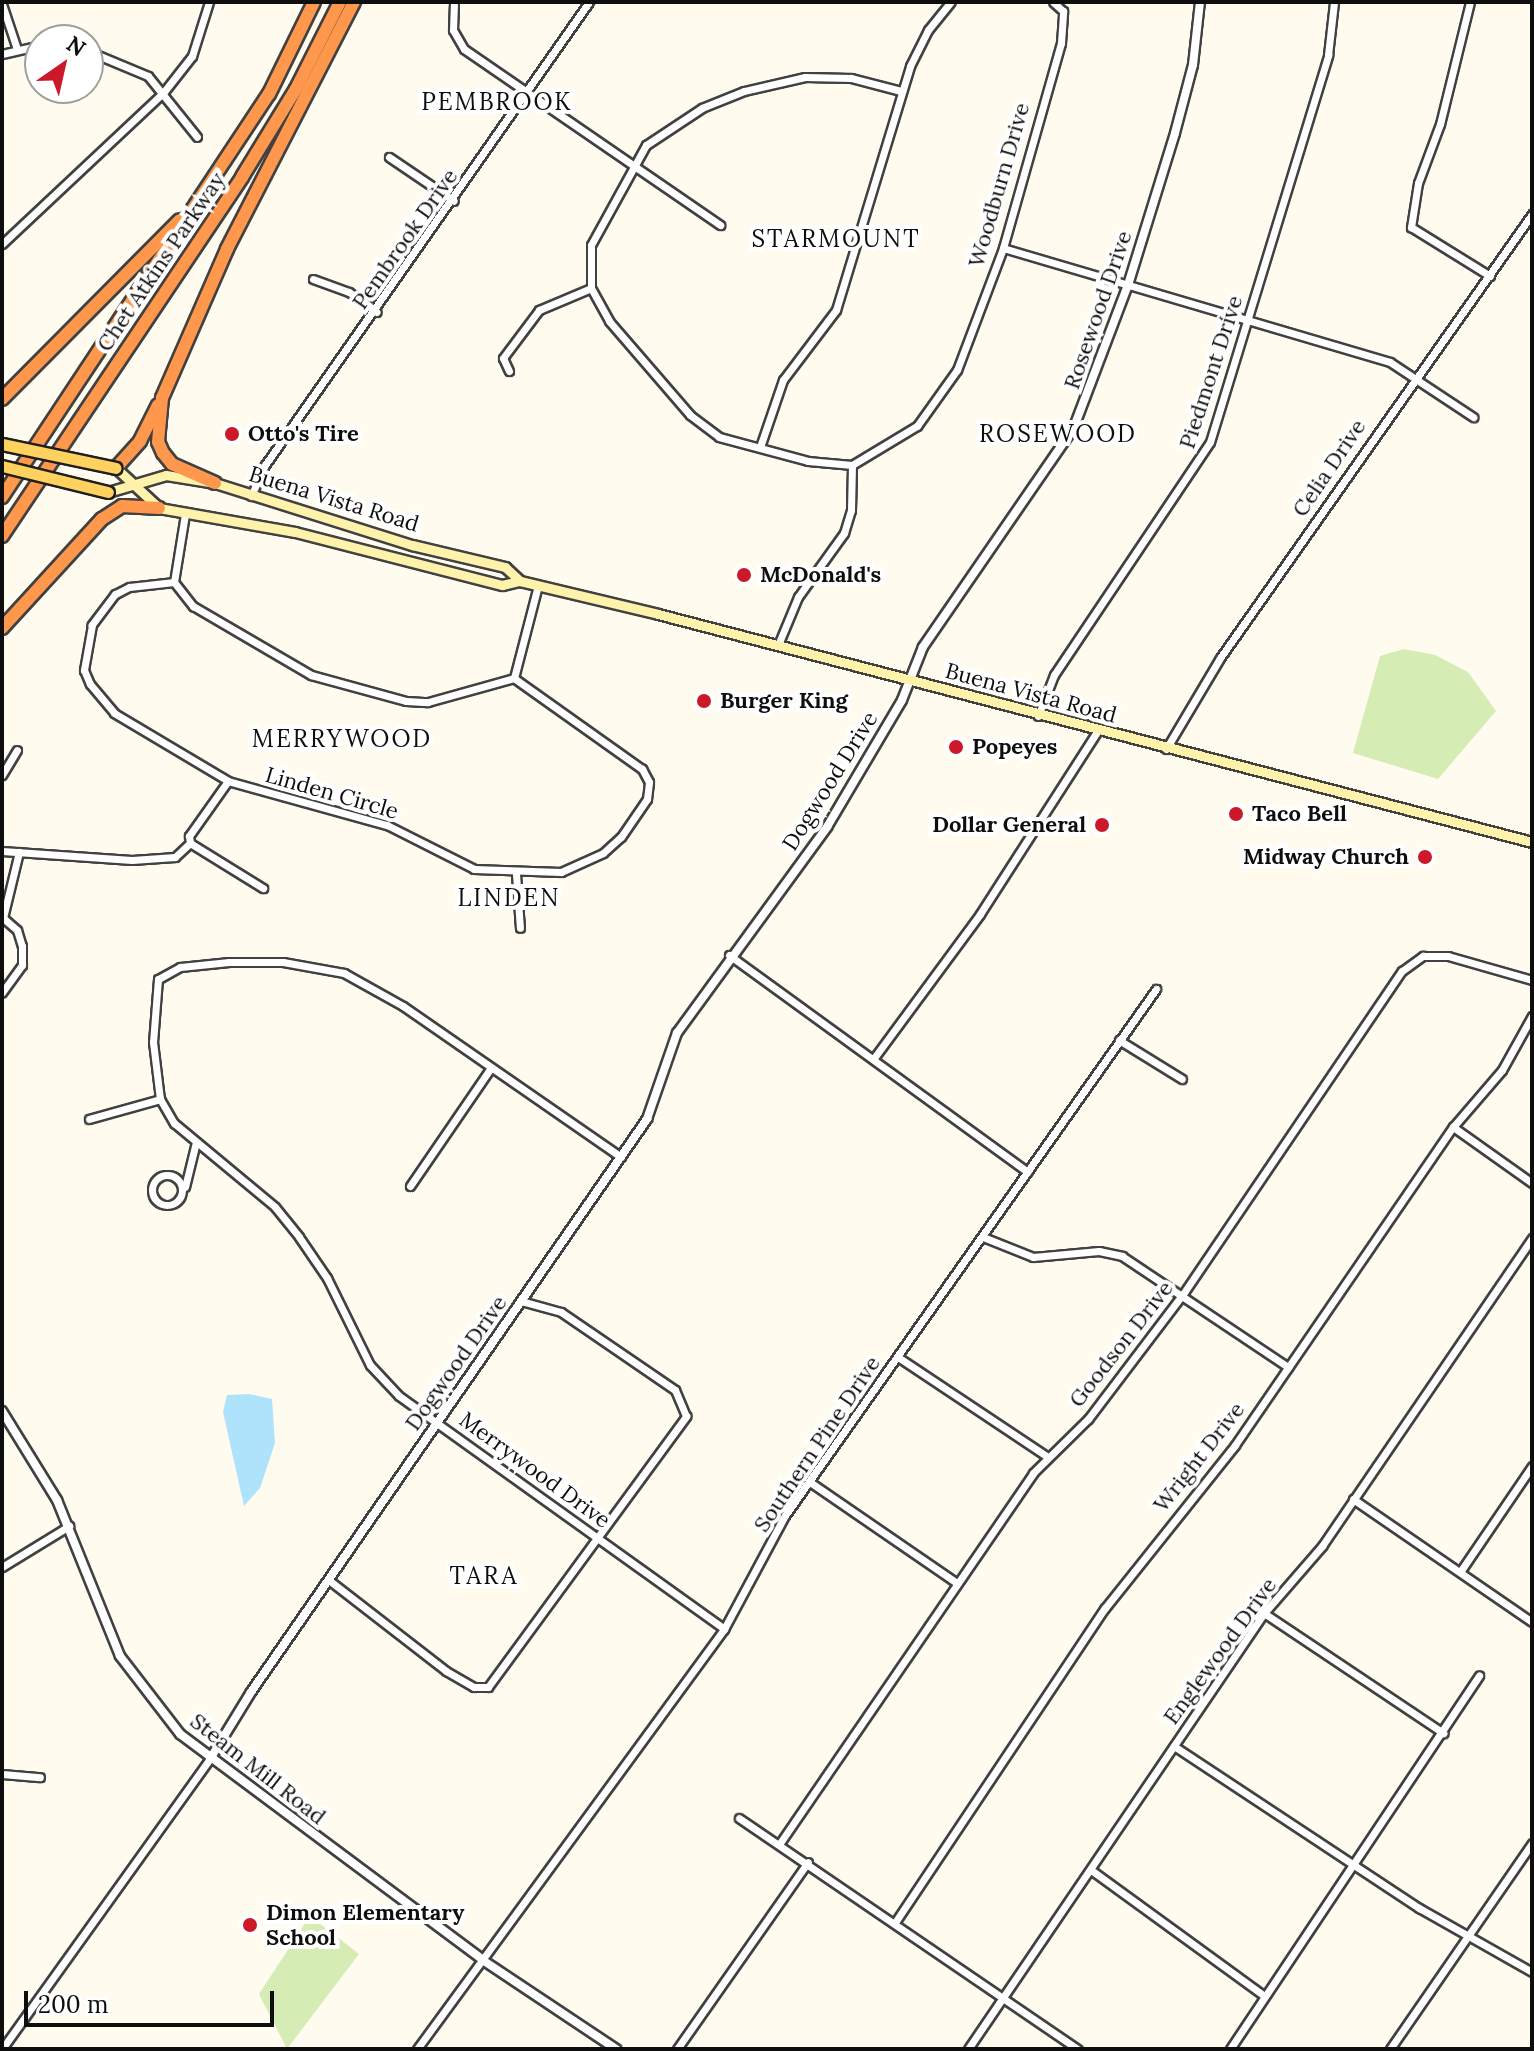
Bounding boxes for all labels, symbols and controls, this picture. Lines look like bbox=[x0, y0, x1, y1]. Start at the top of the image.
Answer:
north arrow bbox=[24, 24, 104, 104]
text: N bbox=[61, 29, 91, 62]
district label: PEMBROOK bbox=[421, 88, 573, 116]
street label: Woodburn Drive bbox=[963, 100, 1035, 270]
street label: Pembrook Drive bbox=[347, 164, 463, 314]
street label: Chet Atkins Parkway bbox=[91, 168, 231, 356]
district label: STARMOUNT bbox=[751, 225, 921, 253]
street label: Rosewood Drive bbox=[1059, 227, 1137, 393]
street label: Piedmont Drive bbox=[1174, 292, 1248, 452]
street label: Celia Drive bbox=[1287, 414, 1371, 522]
district label: ROSEWOOD bbox=[979, 420, 1137, 448]
place label: Otto's Tire bbox=[248, 421, 359, 447]
marker: Otto's Tire bbox=[223, 425, 241, 443]
street label: Buena Vista Road bbox=[246, 461, 422, 537]
place label: McDonald's bbox=[760, 562, 881, 588]
marker: McDonald's bbox=[735, 566, 753, 584]
street label: Buena Vista Road bbox=[942, 657, 1120, 729]
place label: Burger King bbox=[720, 688, 848, 714]
marker: Burger King bbox=[695, 692, 713, 710]
street label: Dogwood Drive bbox=[777, 707, 883, 855]
district label: MERRYWOOD bbox=[252, 725, 432, 753]
place label: Popeyes bbox=[972, 734, 1058, 760]
marker: Popeyes bbox=[947, 738, 965, 756]
street label: Linden Circle bbox=[263, 761, 401, 825]
place label: Taco Bell bbox=[1252, 801, 1347, 827]
marker: Taco Bell bbox=[1227, 805, 1245, 823]
place label: Dollar General bbox=[932, 812, 1086, 838]
marker: Dollar General bbox=[1093, 816, 1111, 834]
place label: Midway Church bbox=[1243, 844, 1409, 870]
marker: Midway Church bbox=[1416, 848, 1434, 866]
district label: LINDEN bbox=[457, 884, 561, 912]
street label: Goodson Drive bbox=[1064, 1276, 1178, 1412]
street label: Dogwood Drive bbox=[400, 1290, 512, 1436]
street label: Southern Pine Drive bbox=[748, 1351, 886, 1537]
street label: Wright Drive bbox=[1148, 1397, 1250, 1517]
street label: Merrywood Drive bbox=[454, 1406, 616, 1534]
district label: TARA bbox=[449, 1562, 519, 1590]
street label: Englewood Drive bbox=[1158, 1573, 1282, 1729]
street label: Steam Mill Road bbox=[185, 1708, 331, 1830]
place label: Dimon Elementary School bbox=[266, 1899, 464, 1950]
marker: Dimon Elementary School bbox=[241, 1916, 259, 1934]
scale bar bbox=[28, 1975, 278, 2025]
text: 200 m bbox=[38, 1989, 108, 2020]

